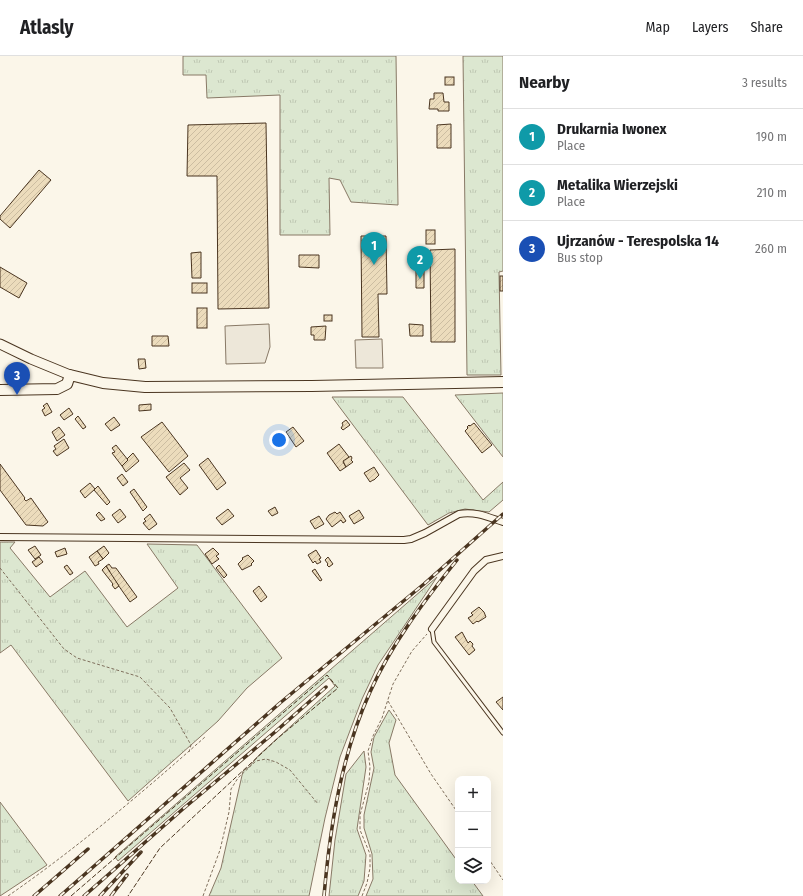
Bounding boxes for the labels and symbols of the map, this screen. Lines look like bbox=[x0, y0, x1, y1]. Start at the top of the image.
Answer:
pin: 1 bbox=[361, 232, 387, 265]
pin: 2 bbox=[407, 246, 433, 279]
pin: 3 bbox=[4, 362, 30, 395]
your location bbox=[269, 430, 289, 450]

